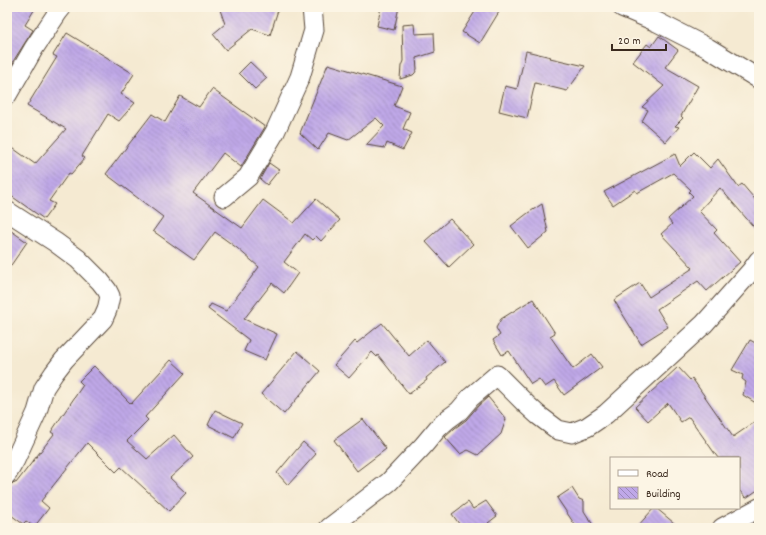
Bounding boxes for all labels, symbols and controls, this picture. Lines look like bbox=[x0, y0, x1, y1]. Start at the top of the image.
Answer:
scale bar bbox=[612, 26, 666, 52]
text: 20 m bbox=[618, 33, 641, 50]
legend bbox=[610, 457, 740, 509]
text: Road bbox=[646, 466, 668, 483]
text: Building bbox=[646, 486, 681, 503]

